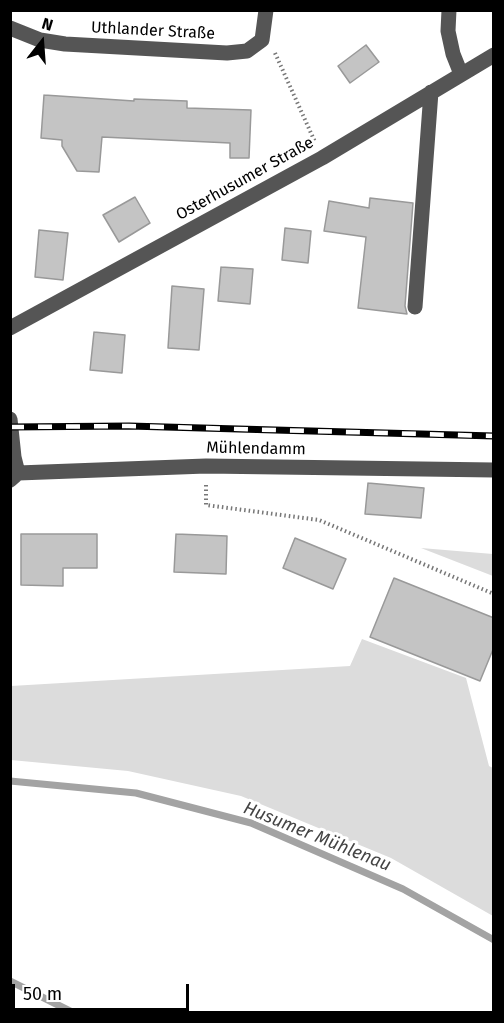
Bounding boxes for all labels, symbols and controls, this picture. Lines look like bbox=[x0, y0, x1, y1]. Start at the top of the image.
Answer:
north arrow bbox=[12, 12, 72, 72]
text: N bbox=[40, 14, 55, 35]
street label: Uthlander Straße bbox=[91, 18, 215, 44]
street label: Osterhusumer Straße bbox=[173, 133, 317, 225]
street label: Mühlendamm bbox=[206, 439, 306, 459]
water label: Husumer Mühlenau bbox=[240, 797, 394, 877]
scale bar bbox=[15, 972, 192, 1010]
text: 50 m bbox=[23, 983, 62, 1005]

